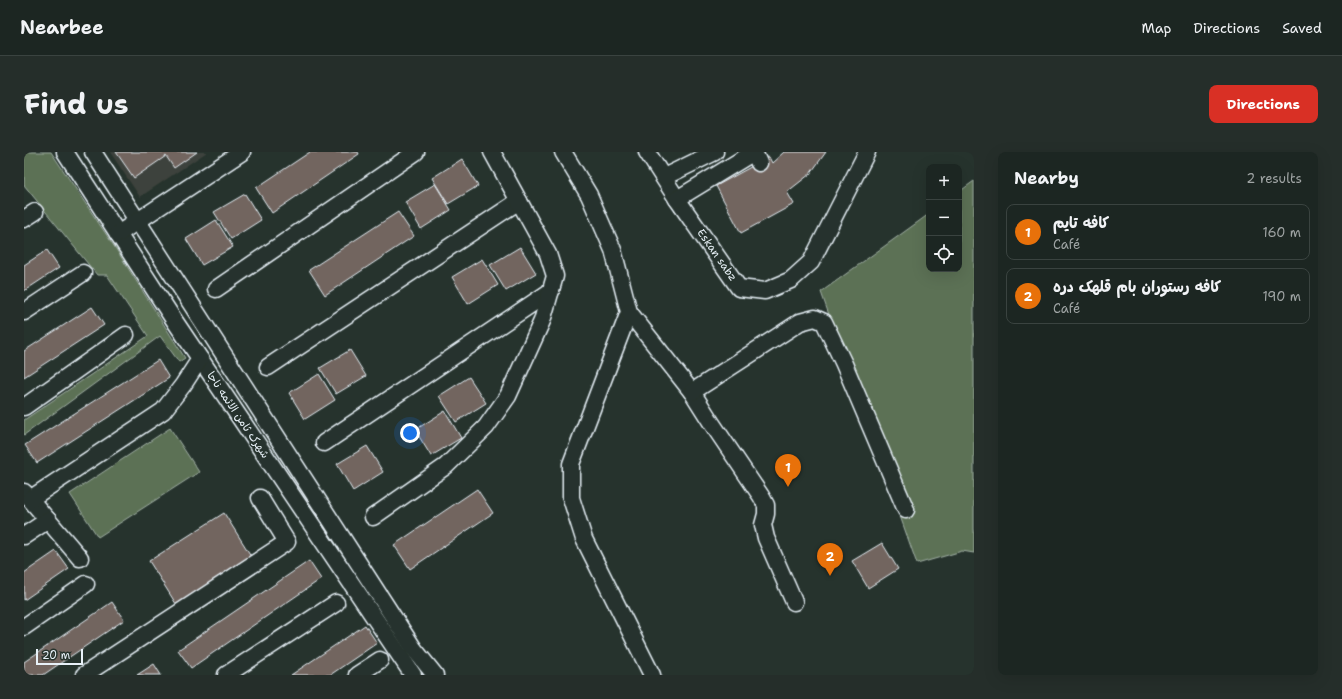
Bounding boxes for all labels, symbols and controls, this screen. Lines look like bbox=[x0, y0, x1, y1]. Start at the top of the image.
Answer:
text: Nearbee bbox=[20, 15, 104, 40]
text: Map bbox=[1142, 19, 1172, 37]
text: Directions bbox=[1194, 19, 1260, 37]
text: Saved bbox=[1282, 19, 1322, 37]
text: Find us bbox=[24, 85, 129, 123]
button: Directions bbox=[1209, 85, 1318, 123]
map controls bbox=[926, 164, 962, 272]
button: + bbox=[926, 164, 962, 200]
text: Nearby bbox=[1014, 167, 1079, 189]
text: 2 results bbox=[1246, 170, 1302, 187]
button: − bbox=[926, 200, 962, 236]
text: کافه تایم bbox=[1053, 213, 1109, 233]
text: 1 bbox=[1025, 224, 1031, 241]
text: 160 m bbox=[1263, 224, 1301, 241]
street label: Eskan sabz bbox=[694, 226, 740, 284]
button: locate bbox=[926, 236, 962, 272]
text: Café bbox=[1053, 236, 1080, 253]
text: کافه رستوران بام قلهک دره bbox=[1053, 277, 1221, 297]
text: 2 bbox=[1023, 288, 1033, 305]
text: 190 m bbox=[1262, 288, 1301, 305]
text: Café bbox=[1053, 300, 1080, 317]
street label: شهرک ثامن الائمه ناجا bbox=[203, 369, 273, 461]
your location bbox=[400, 423, 420, 443]
pin: 1 bbox=[775, 454, 801, 487]
pin: 2 bbox=[817, 543, 843, 576]
scale bar bbox=[36, 647, 83, 666]
text: 20 m bbox=[42, 648, 70, 663]

